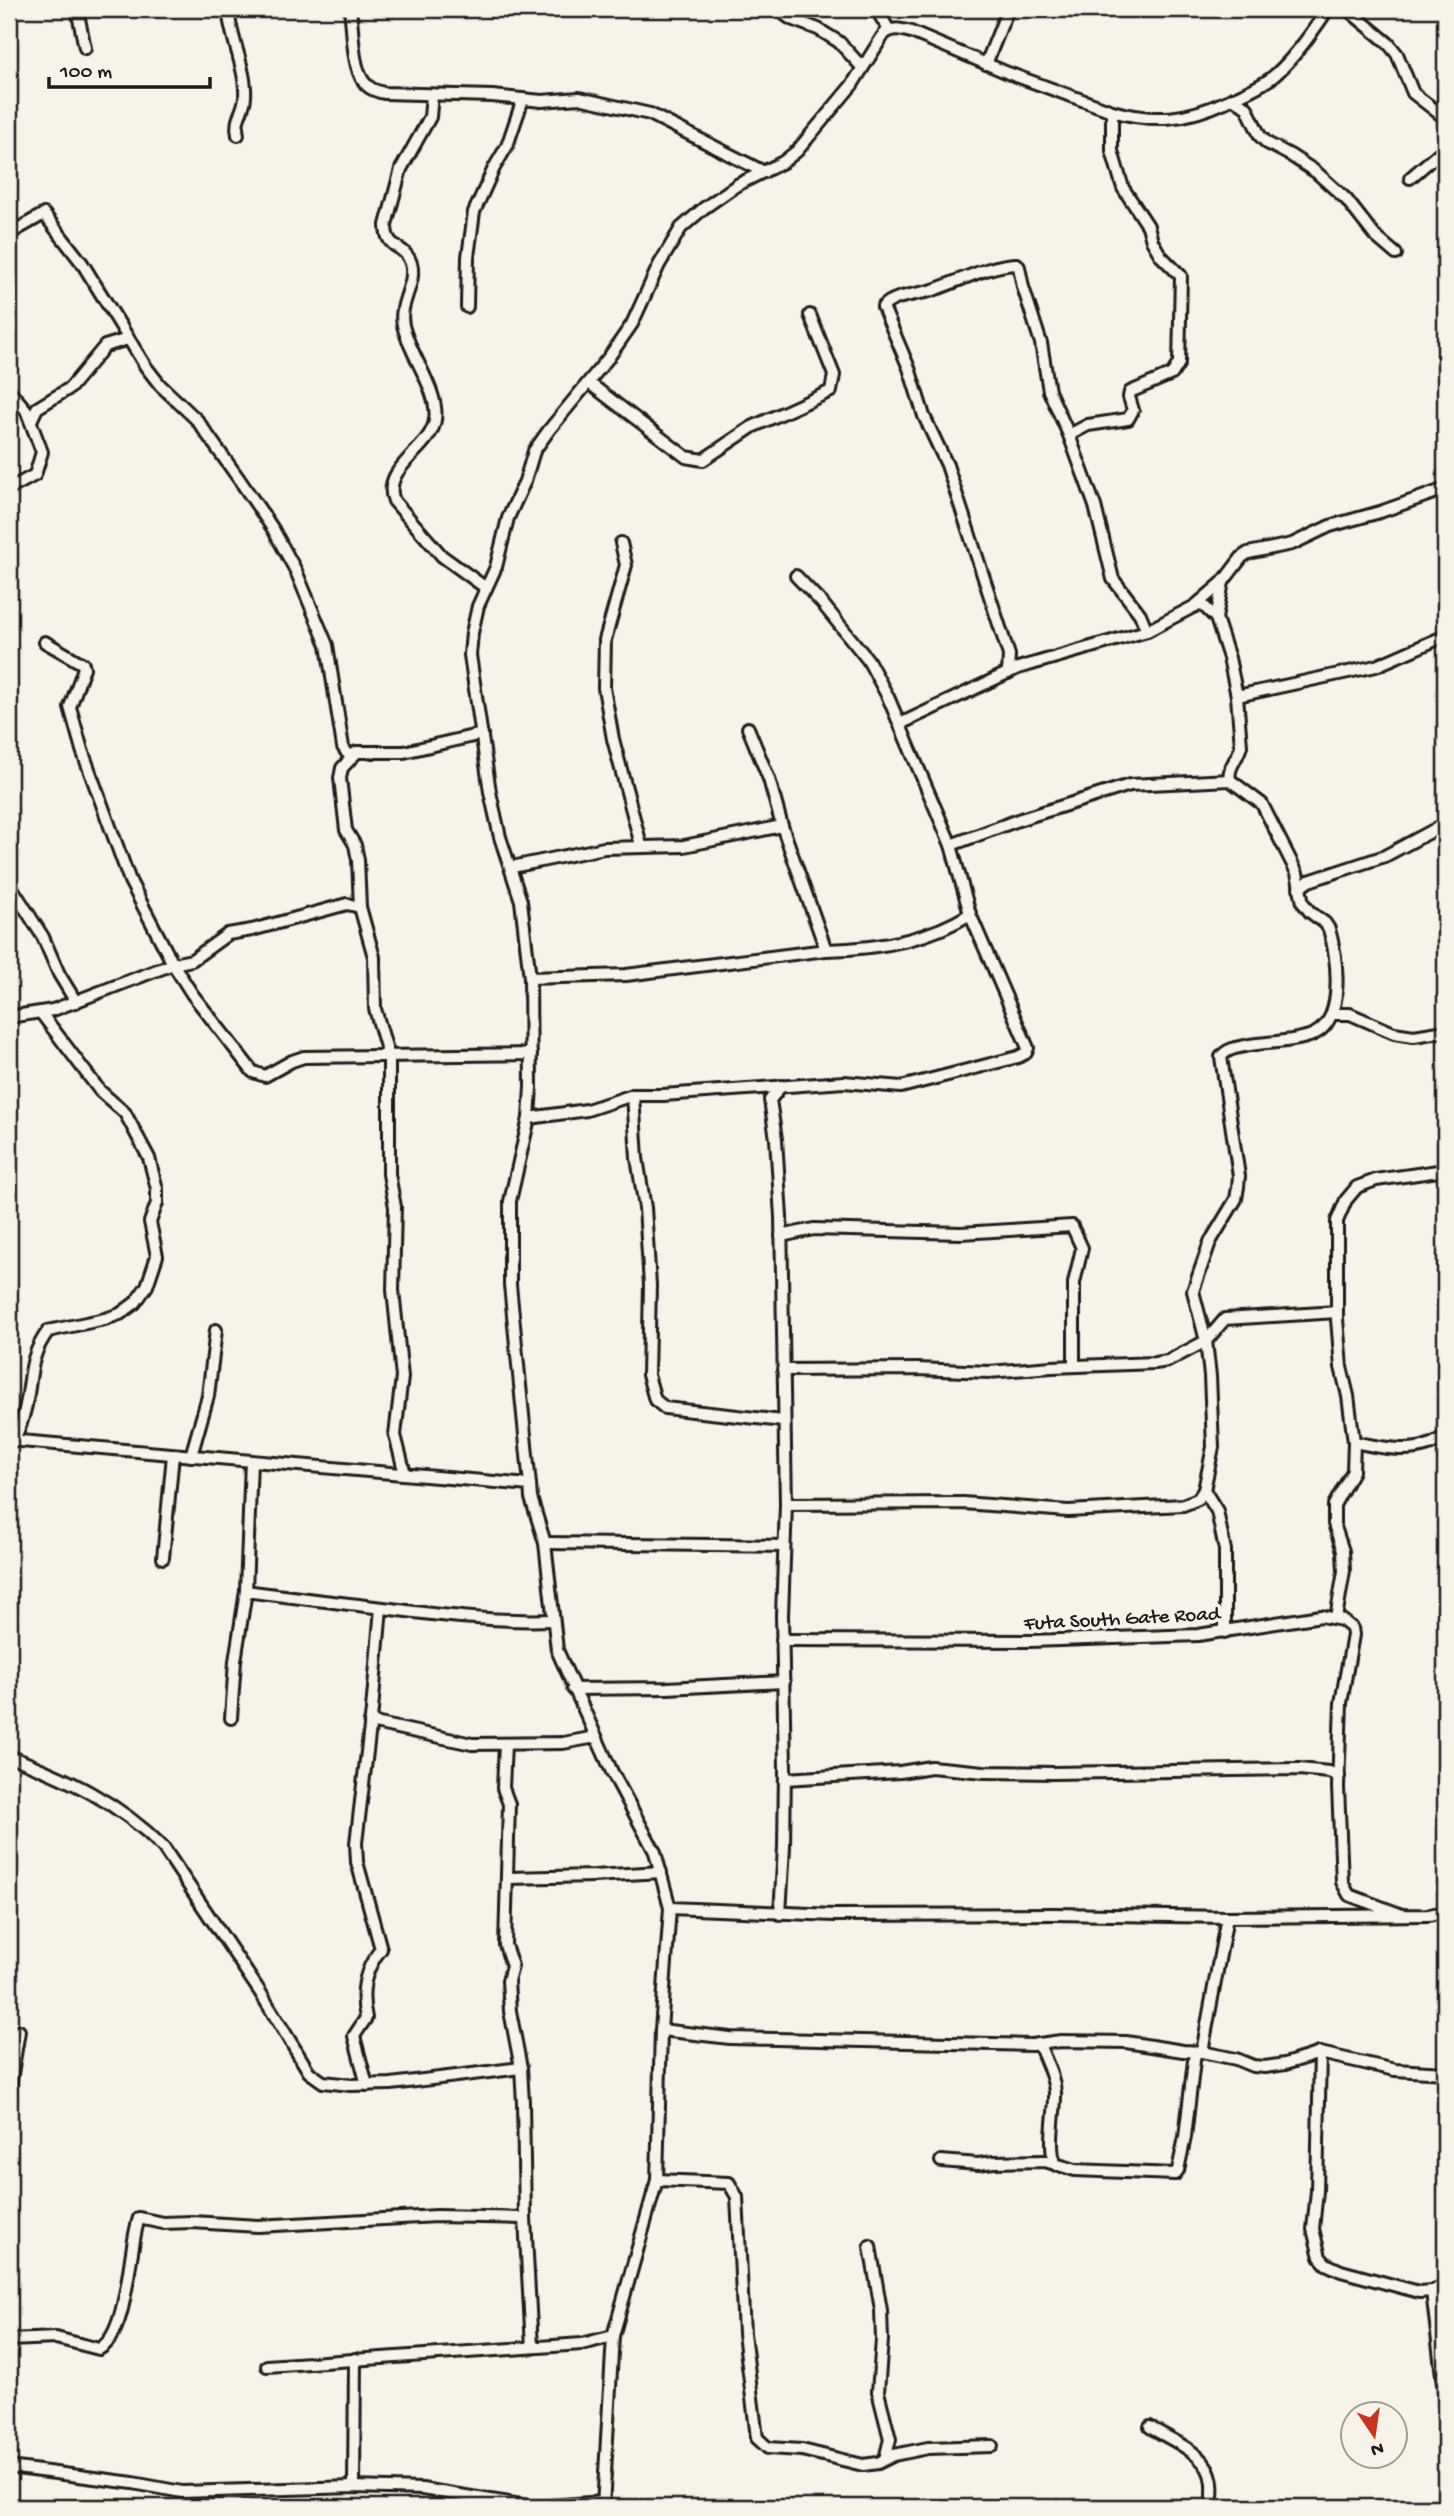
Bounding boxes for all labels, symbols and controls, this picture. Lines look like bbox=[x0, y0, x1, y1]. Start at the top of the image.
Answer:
scale bar bbox=[49, 46, 210, 90]
text: 100 m bbox=[59, 61, 112, 86]
street label: Futa South Gate Road bbox=[1023, 1603, 1223, 1638]
north arrow bbox=[1338, 2400, 1408, 2470]
text: N bbox=[1368, 2436, 1386, 2461]

